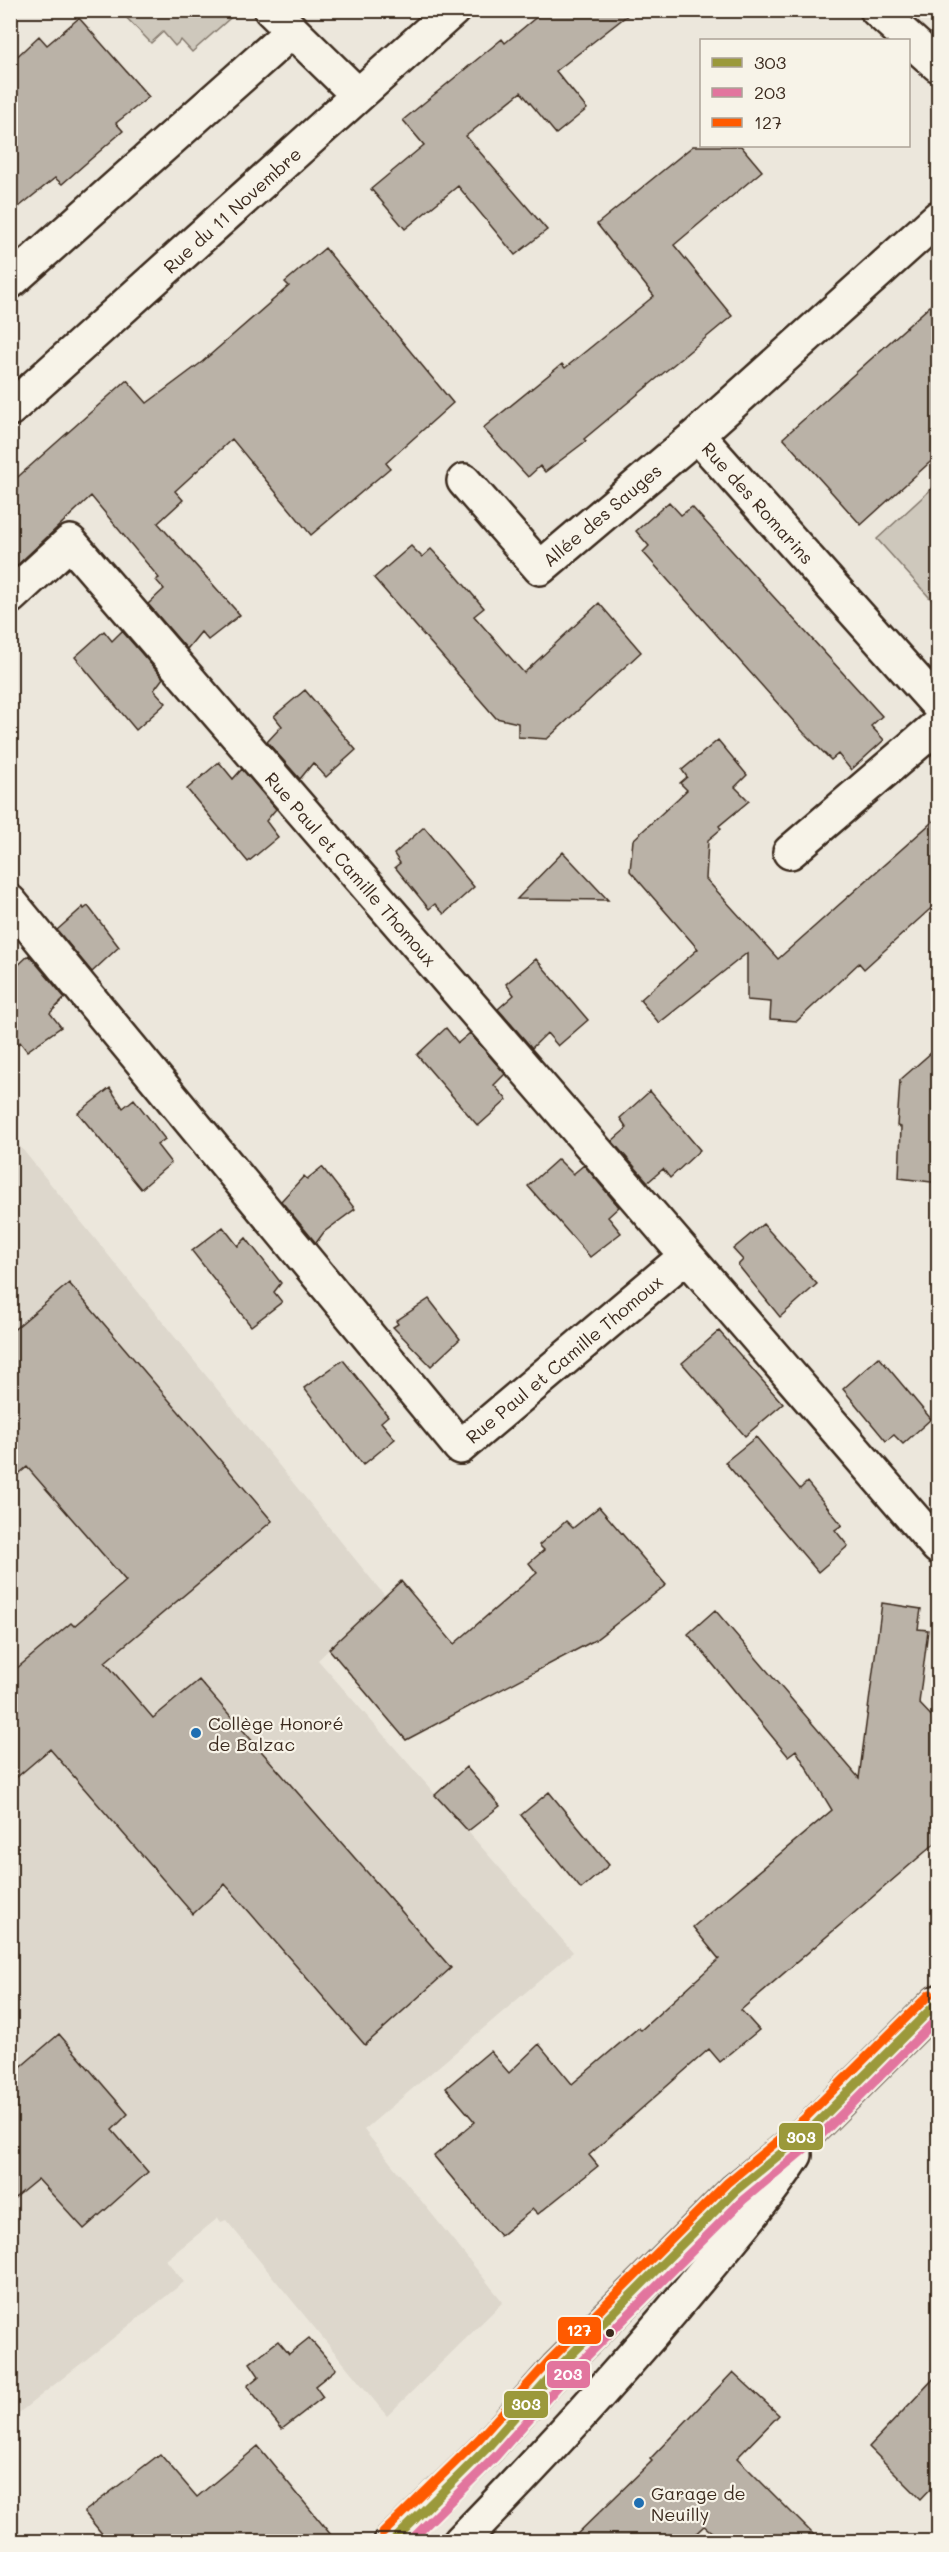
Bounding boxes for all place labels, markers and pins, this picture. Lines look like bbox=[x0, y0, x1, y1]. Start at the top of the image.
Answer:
place label: Collège Honoré de Balzac bbox=[208, 1711, 344, 1756]
marker: Collège Honoré de Balzac bbox=[189, 1726, 203, 1740]
unlabelled marker bbox=[604, 2327, 616, 2339]
place label: Garage de Neuilly bbox=[651, 2481, 746, 2526]
marker: Garage de Neuilly bbox=[632, 2496, 646, 2510]

